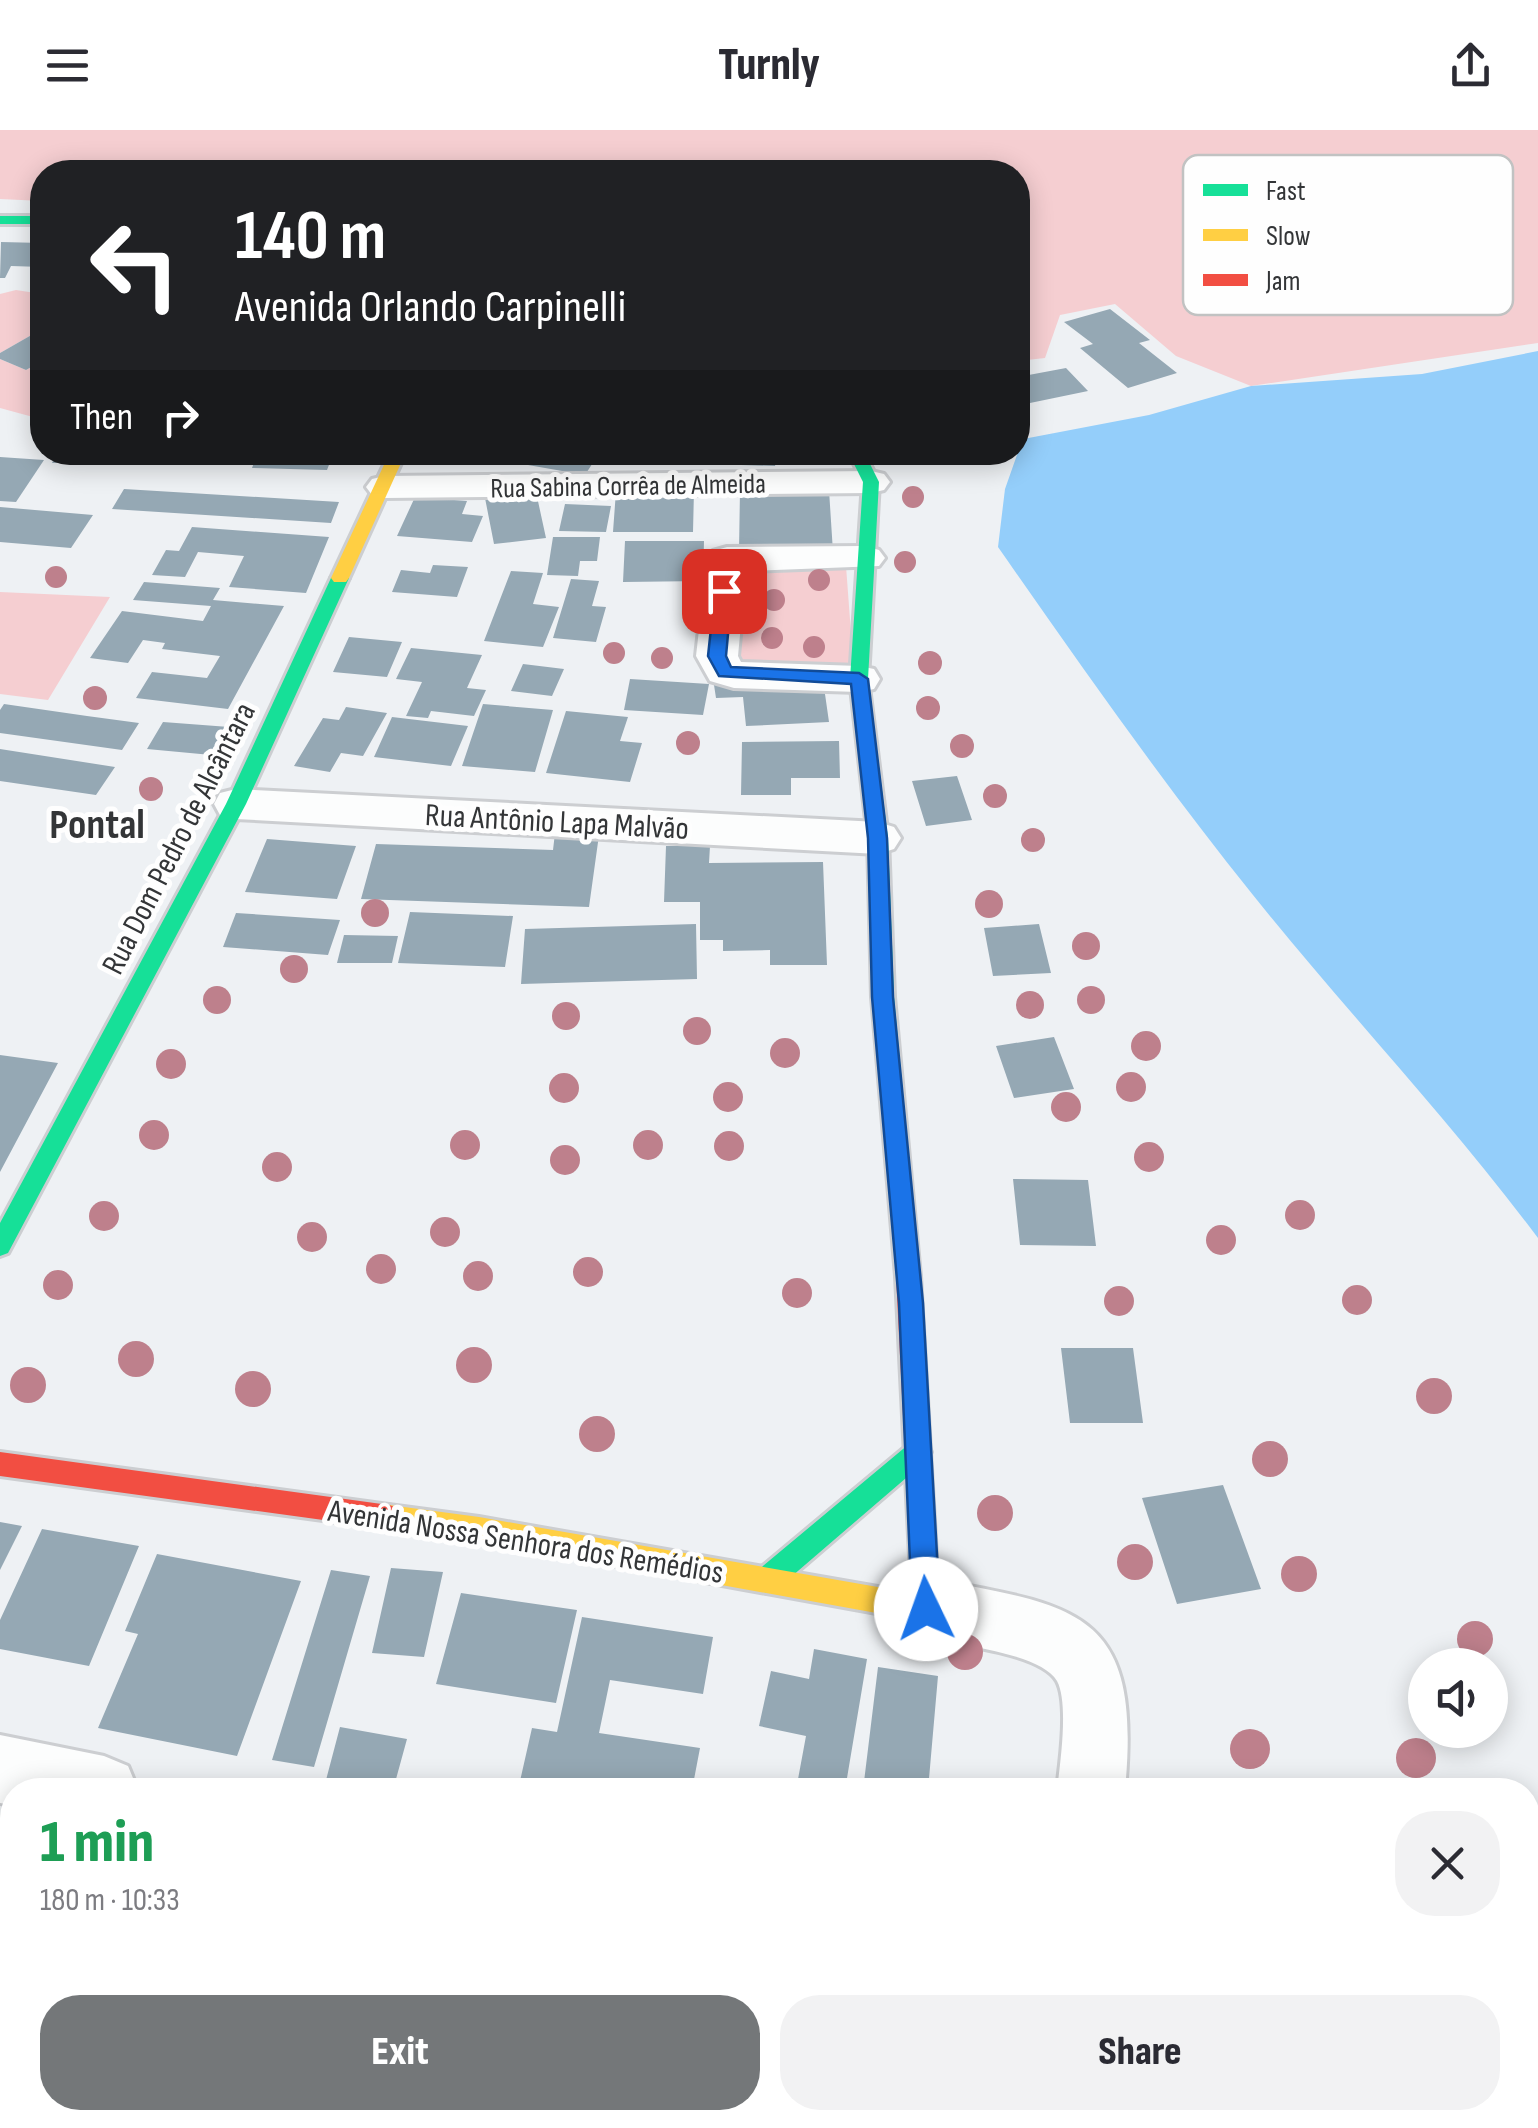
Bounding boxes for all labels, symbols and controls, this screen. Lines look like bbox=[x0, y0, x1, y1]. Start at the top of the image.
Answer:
icon: menu bbox=[40, 38, 95, 93]
text: Turnly bbox=[718, 38, 820, 93]
icon: share bbox=[1443, 38, 1498, 93]
legend bbox=[1183, 155, 1513, 315]
text: Fast bbox=[1266, 175, 1305, 208]
text: 140 m bbox=[235, 195, 386, 279]
icon: left bbox=[70, 200, 200, 330]
text: Slow bbox=[1266, 220, 1311, 253]
text: Jam bbox=[1265, 265, 1301, 298]
text: Avenida Orlando Carpinelli bbox=[235, 280, 626, 335]
icon: right bbox=[153, 390, 208, 445]
text: Then bbox=[70, 395, 133, 440]
street label: Rua Sabina Corrêa de Almeida bbox=[490, 468, 766, 505]
pin bbox=[682, 549, 767, 634]
icon: arrive bbox=[697, 564, 752, 619]
street label: Rua Dom Pedro de Alcântara bbox=[94, 696, 265, 981]
street label: Rua Antônio Lapa Malvão bbox=[424, 796, 690, 849]
district label: Pontal bbox=[49, 800, 145, 851]
street label: Avenida Nossa Senhora dos Remédios bbox=[324, 1492, 726, 1593]
position arrow bbox=[874, 1557, 978, 1661]
map controls bbox=[1408, 1648, 1508, 1748]
button: sound bbox=[1408, 1648, 1508, 1748]
text: 1 min bbox=[40, 1807, 154, 1879]
button: close bbox=[1395, 1811, 1500, 1916]
text: 180 m · 10:33 bbox=[40, 1881, 180, 1920]
button: Exit bbox=[40, 1995, 760, 2110]
button: Share bbox=[780, 1995, 1500, 2110]

